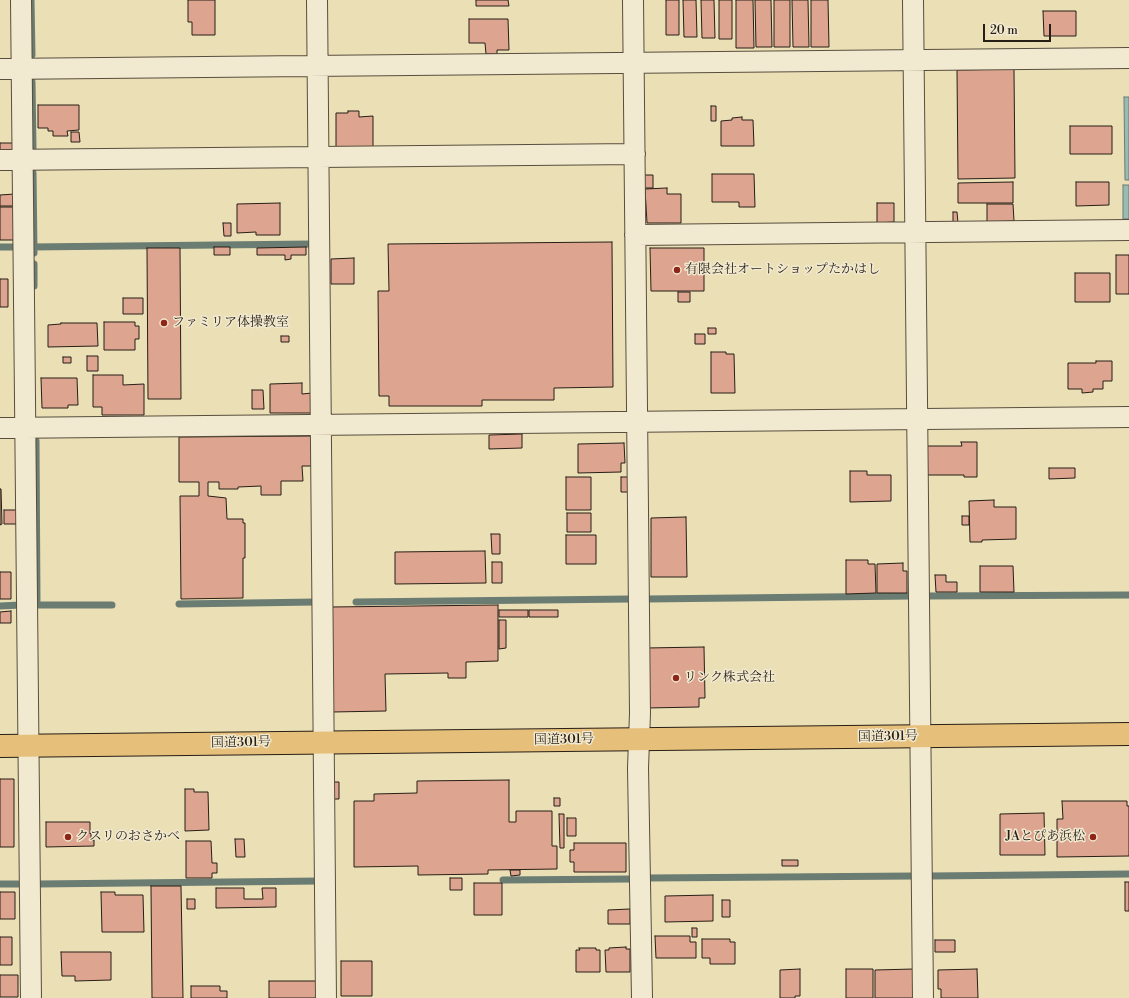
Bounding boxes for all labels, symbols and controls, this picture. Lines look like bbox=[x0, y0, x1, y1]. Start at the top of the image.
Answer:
scale bar bbox=[985, 16, 1053, 42]
text: 20 m bbox=[990, 23, 1018, 38]
place label: 有限会社オートショップたかはし bbox=[685, 262, 880, 278]
marker: 有限会社オートショップたかはし bbox=[672, 265, 682, 275]
place label: ファミリア体操教室 bbox=[172, 315, 289, 331]
marker: ファミリア体操教室 bbox=[159, 318, 169, 328]
place label: リンク株式会社 bbox=[684, 670, 775, 686]
marker: リンク株式会社 bbox=[671, 673, 681, 683]
street label: 国道301号 bbox=[858, 729, 918, 745]
street label: 国道301号 bbox=[534, 732, 594, 748]
street label: 国道301号 bbox=[211, 735, 271, 751]
place label: クスリのおさかべ bbox=[76, 829, 180, 845]
place label: JAとぴあ浜松 bbox=[1006, 829, 1085, 845]
marker: クスリのおさかべ bbox=[63, 832, 73, 842]
marker: JAとぴあ浜松 bbox=[1088, 832, 1098, 842]

